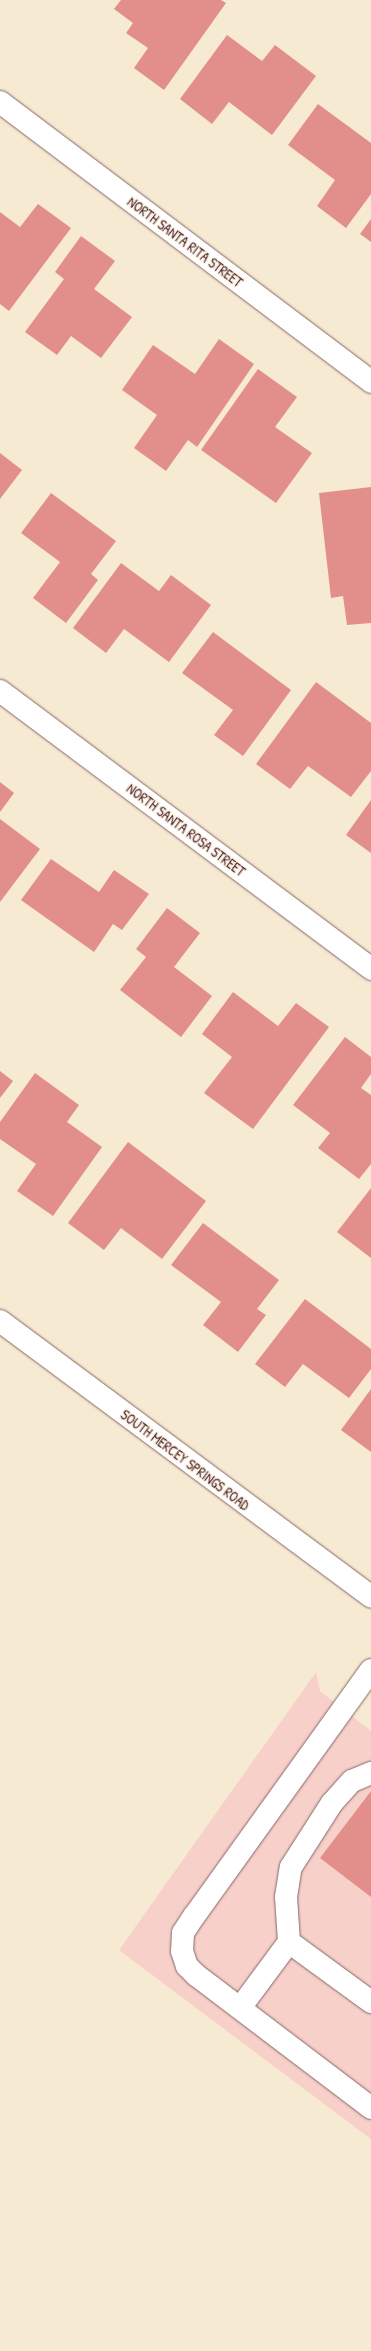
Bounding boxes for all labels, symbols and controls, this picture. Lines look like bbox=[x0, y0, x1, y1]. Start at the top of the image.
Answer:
street label: NORTH SANTA RITA STREET bbox=[124, 193, 246, 291]
street label: NORTH SANTA ROSA STREET bbox=[123, 780, 249, 880]
street label: SOUTH MERCEY SPRINGS ROAD bbox=[117, 1406, 253, 1514]

